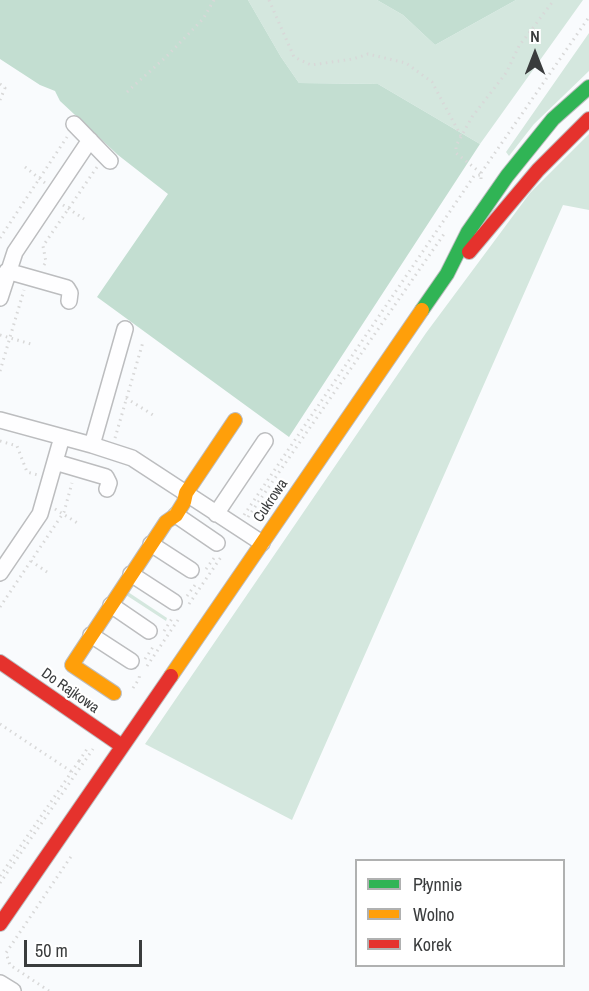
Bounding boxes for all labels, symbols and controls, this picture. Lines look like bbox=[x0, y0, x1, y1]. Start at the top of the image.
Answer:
north arrow bbox=[505, 24, 565, 84]
text: N bbox=[530, 25, 540, 47]
street label: Cukrowa bbox=[250, 476, 292, 526]
street label: Do Rajkowa bbox=[38, 665, 102, 717]
legend bbox=[355, 859, 565, 967]
text: Płynnie bbox=[413, 872, 462, 897]
text: Wolno bbox=[413, 902, 455, 927]
scale bar bbox=[27, 928, 146, 966]
text: Korek bbox=[413, 932, 452, 957]
text: 50 m bbox=[35, 938, 68, 963]

